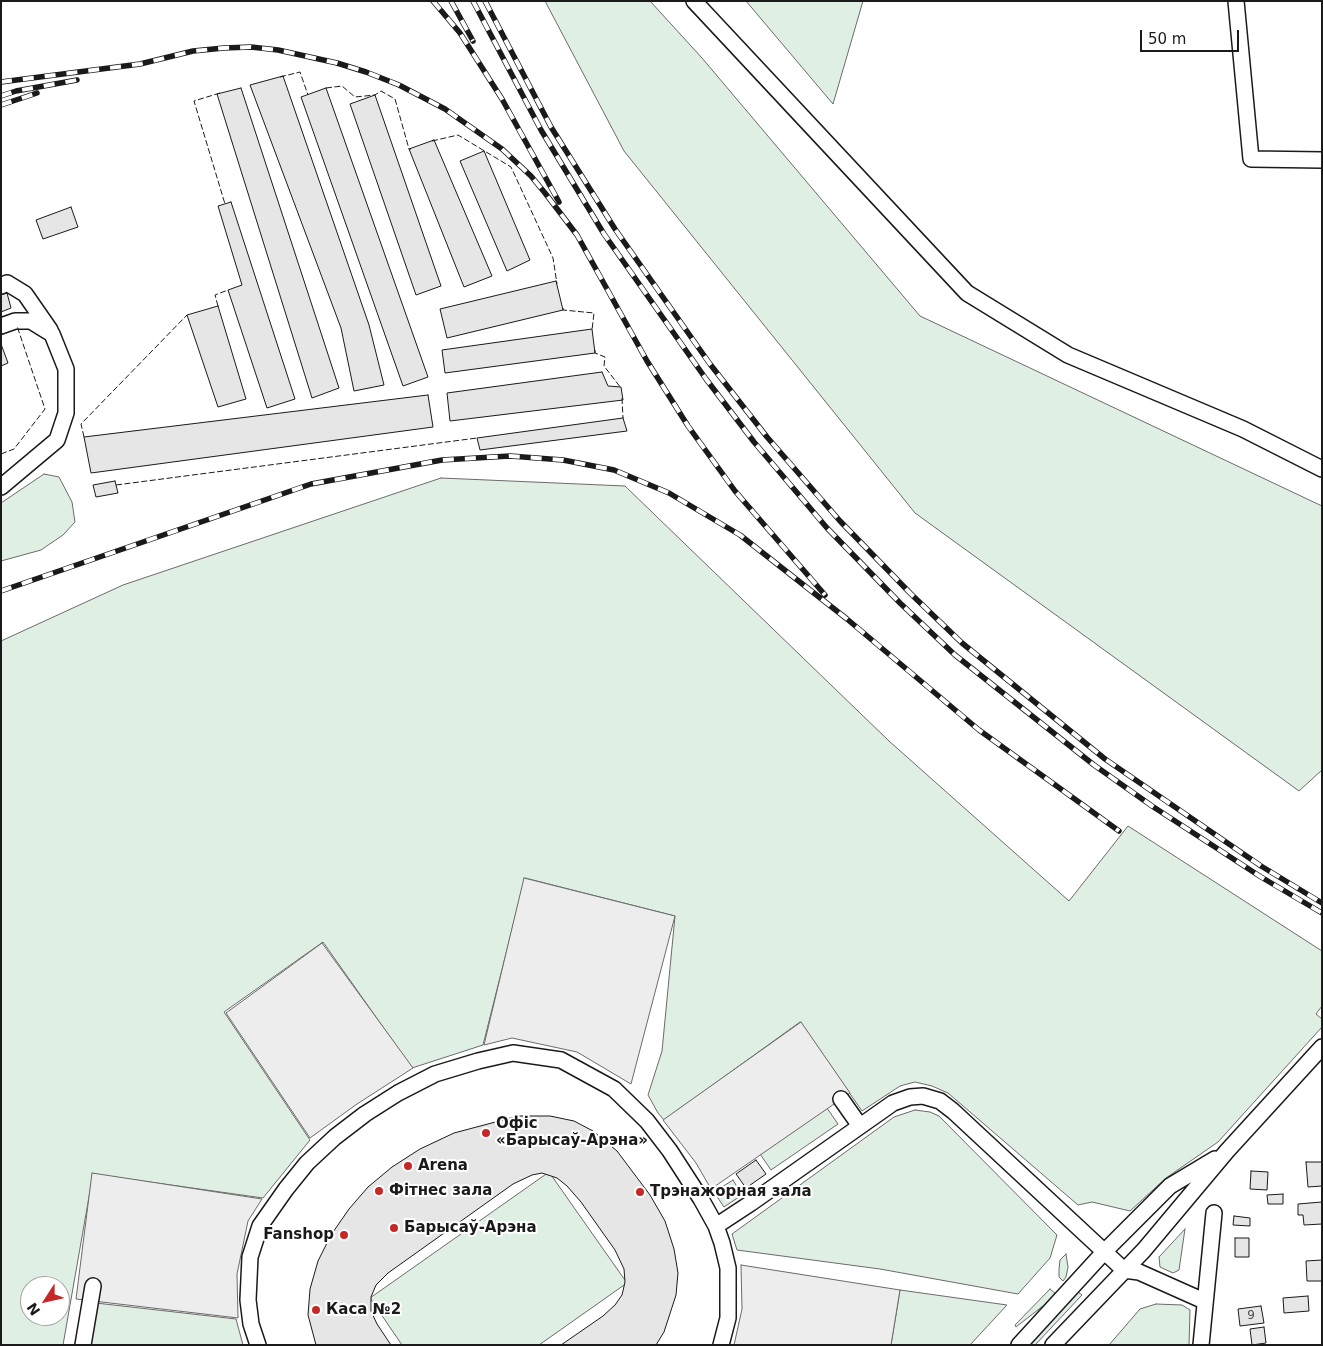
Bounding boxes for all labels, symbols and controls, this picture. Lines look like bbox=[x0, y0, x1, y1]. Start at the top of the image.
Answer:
scale bar bbox=[1143, 20, 1242, 52]
text: 50 m bbox=[1148, 30, 1186, 48]
place label: Офіс «Барысаў-Арэна» bbox=[496, 1115, 648, 1150]
marker: Офіс «Барысаў-Арэна» bbox=[480, 1127, 492, 1139]
place label: Arena bbox=[418, 1157, 468, 1175]
marker: Arena bbox=[402, 1160, 414, 1172]
place label: Фітнес зала bbox=[389, 1182, 492, 1200]
place label: Трэнажорная зала bbox=[650, 1183, 812, 1201]
marker: Фітнес зала bbox=[373, 1185, 385, 1197]
marker: Трэнажорная зала bbox=[634, 1186, 646, 1198]
place label: Барысаў-Арэна bbox=[404, 1219, 537, 1237]
marker: Барысаў-Арэна bbox=[388, 1222, 400, 1234]
place label: Fanshop bbox=[263, 1226, 334, 1244]
marker: Fanshop bbox=[338, 1229, 350, 1241]
north arrow bbox=[20, 1276, 70, 1326]
text: N bbox=[24, 1300, 43, 1318]
place label: Каса №2 bbox=[326, 1301, 401, 1319]
marker: Каса №2 bbox=[310, 1304, 322, 1316]
house number: 9 bbox=[1247, 1309, 1255, 1323]

